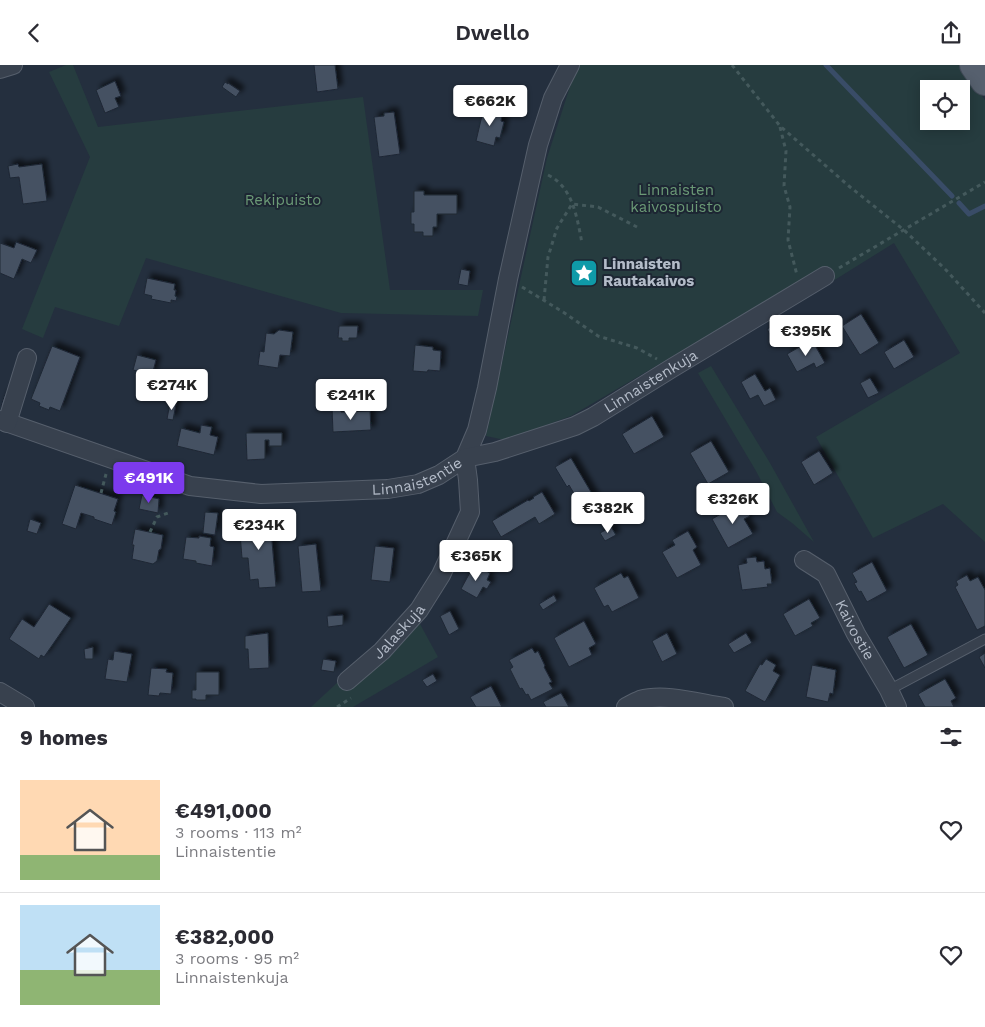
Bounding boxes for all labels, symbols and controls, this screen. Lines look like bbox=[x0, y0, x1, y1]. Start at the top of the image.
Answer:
icon: back bbox=[20, 19, 48, 47]
icon: share bbox=[937, 19, 965, 47]
text: Dwello bbox=[455, 20, 530, 45]
map controls bbox=[920, 80, 970, 130]
button: locate bbox=[920, 80, 970, 130]
pin: €662K bbox=[455, 85, 525, 127]
text: €662K bbox=[464, 91, 516, 110]
park label: Linnaisten kaivospuisto bbox=[630, 181, 722, 216]
park label: Rekipuisto bbox=[245, 191, 321, 209]
place label: Linnaisten Rautakaivos bbox=[603, 255, 694, 290]
place icon: Linnaisten Rautakaivos bbox=[569, 258, 599, 288]
pin: €395K bbox=[771, 315, 841, 357]
text: €395K bbox=[781, 321, 831, 340]
street label: Linnaistenkuja bbox=[601, 346, 701, 417]
pin: €274K bbox=[137, 369, 207, 411]
text: €274K bbox=[147, 375, 197, 394]
pin: €241K bbox=[316, 379, 386, 421]
text: €241K bbox=[327, 385, 375, 404]
street label: Linnaistentie bbox=[371, 453, 465, 499]
pin: €491K bbox=[114, 461, 184, 504]
text: €491K bbox=[124, 468, 174, 487]
pin: €326K bbox=[698, 483, 768, 525]
text: €326K bbox=[707, 489, 759, 508]
pin: €382K bbox=[573, 491, 643, 534]
text: €382K bbox=[582, 498, 634, 517]
pin: €234K bbox=[224, 509, 294, 551]
text: €234K bbox=[233, 515, 285, 534]
pin: €365K bbox=[441, 539, 511, 582]
text: €365K bbox=[451, 546, 502, 565]
street label: Kaivostie bbox=[831, 597, 878, 663]
street label: Jalaskuja bbox=[370, 601, 429, 663]
icon: filters bbox=[937, 723, 965, 751]
text: 9 homes bbox=[20, 725, 108, 750]
text: €491,000 bbox=[175, 798, 272, 823]
icon: home bbox=[60, 800, 120, 860]
icon: heart bbox=[937, 816, 965, 844]
text: 3 rooms · 113 m² bbox=[175, 823, 302, 842]
text: Linnaistentie bbox=[175, 842, 276, 861]
text: €382,000 bbox=[175, 924, 274, 949]
icon: home bbox=[60, 925, 120, 985]
icon: heart bbox=[937, 941, 965, 969]
text: 3 rooms · 95 m² bbox=[175, 949, 299, 968]
text: Linnaistenkuja bbox=[175, 968, 288, 987]

